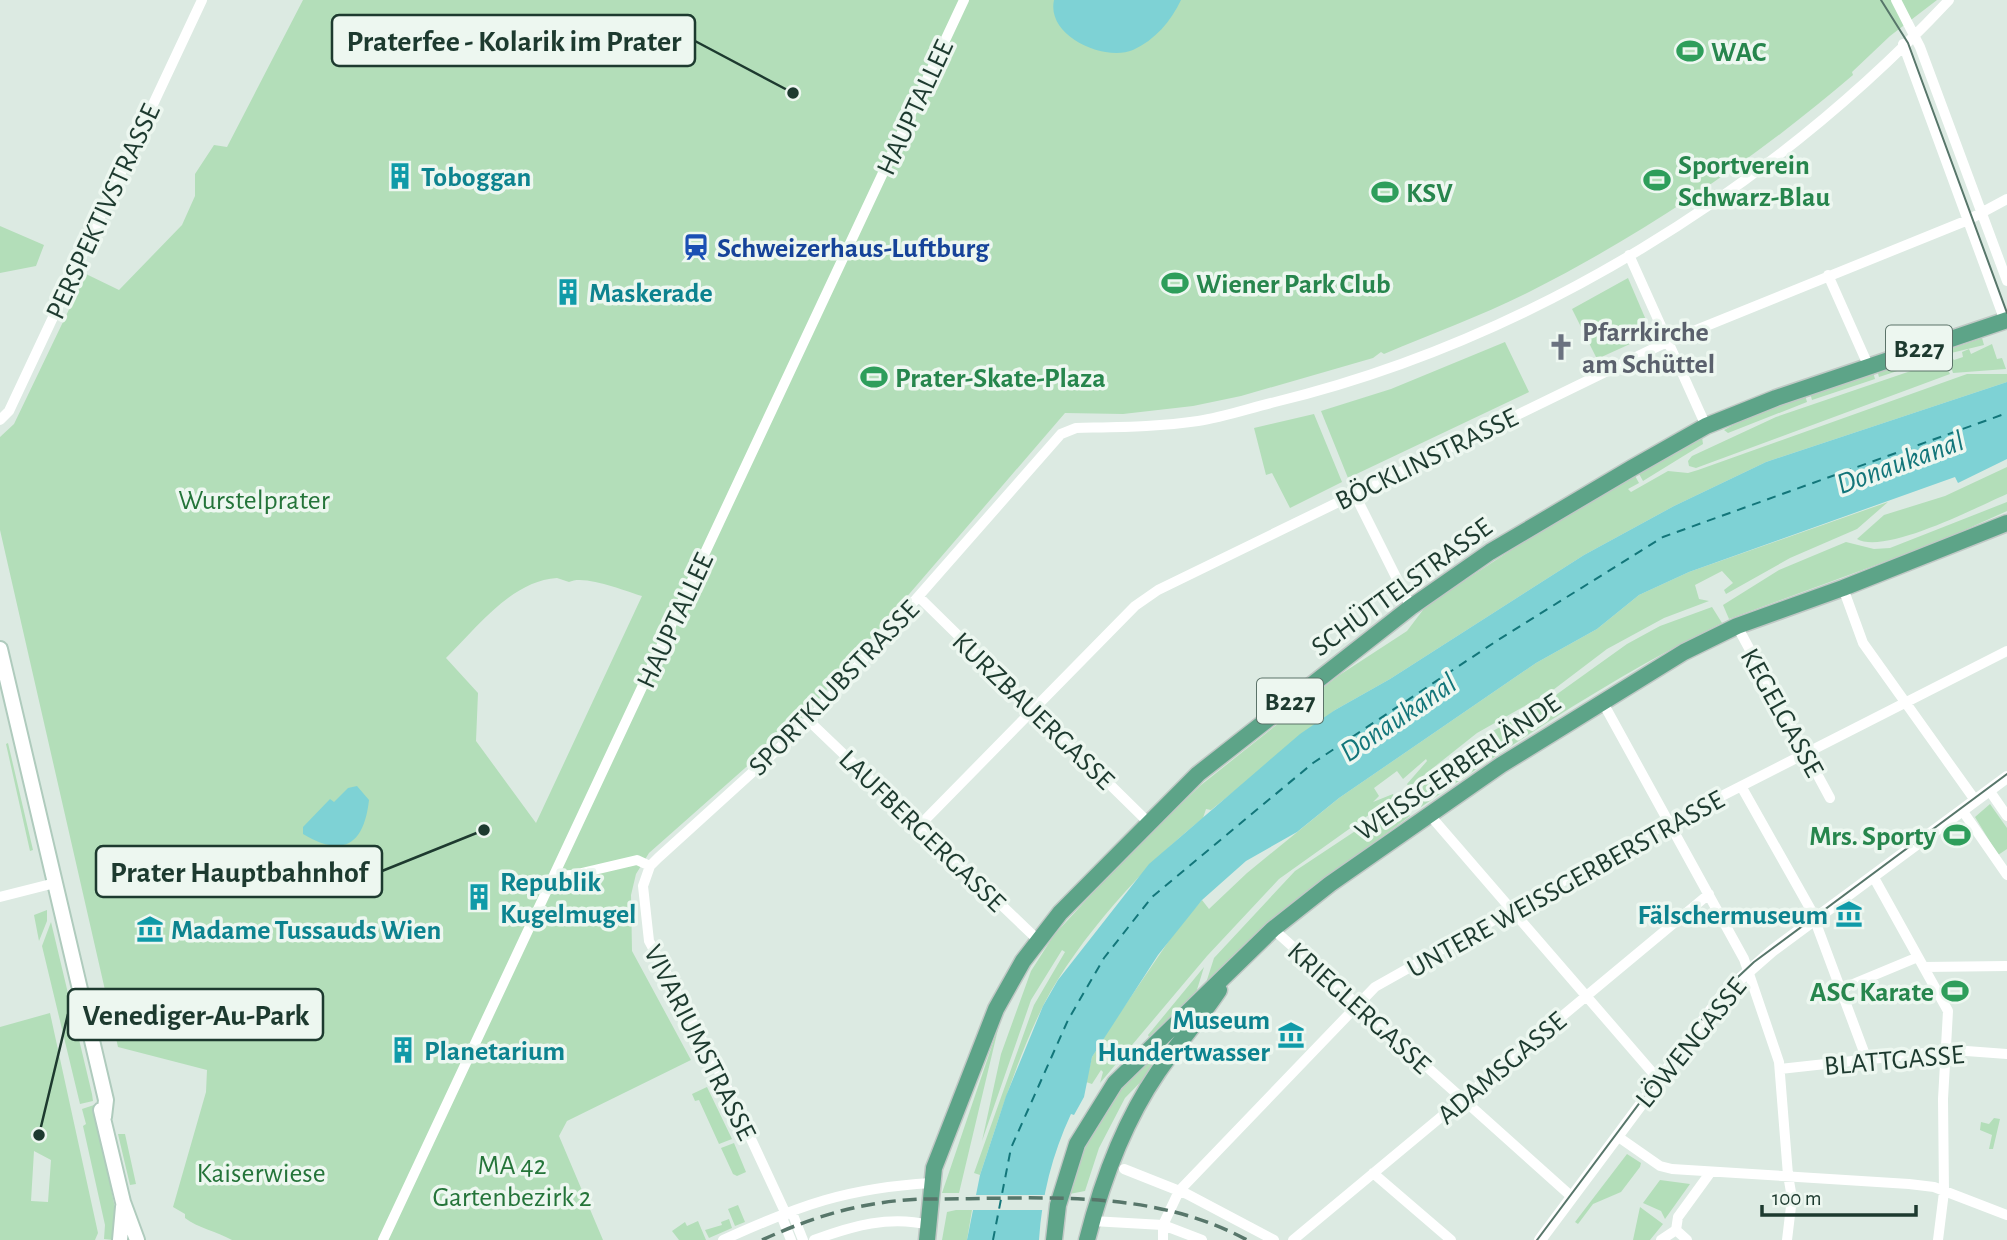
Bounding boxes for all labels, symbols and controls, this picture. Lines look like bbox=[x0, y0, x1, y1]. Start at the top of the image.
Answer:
callout: Praterfee - Kolarik im Prater bbox=[332, 15, 695, 66]
text: Praterfee - Kolarik im Prater bbox=[346, 27, 682, 57]
street label: HAUPTALLEE bbox=[872, 36, 959, 180]
sports icon: WAC bbox=[1675, 36, 1705, 66]
place label: WAC bbox=[1711, 39, 1767, 67]
street label: PERSPEKTIVSTRASSE bbox=[42, 100, 166, 324]
place label: Sportverein Schwarz-Blau bbox=[1678, 152, 1830, 212]
building icon: Toboggan bbox=[385, 161, 415, 191]
place label: Toboggan bbox=[421, 164, 531, 192]
sports icon: Sportverein Schwarz-Blau bbox=[1642, 165, 1672, 195]
sports icon: KSV bbox=[1370, 177, 1400, 207]
place label: KSV bbox=[1406, 180, 1453, 208]
station icon: Schweizerhaus-Luftburg bbox=[681, 232, 711, 262]
place label: Schweizerhaus-Luftburg bbox=[717, 235, 990, 263]
sports icon: Wiener Park Club bbox=[1160, 268, 1190, 298]
place label: Wiener Park Club bbox=[1196, 271, 1391, 299]
building icon: Maskerade bbox=[553, 277, 583, 307]
place label: Maskerade bbox=[589, 280, 713, 308]
place label: Pfarrkirche am Schüttel bbox=[1582, 319, 1715, 379]
road number: B227 bbox=[1886, 326, 1952, 370]
church icon: Pfarrkirche am Schüttel bbox=[1546, 332, 1576, 362]
sports icon: Prater-Skate-Plaza bbox=[859, 362, 889, 392]
place label: Prater-Skate-Plaza bbox=[895, 365, 1106, 393]
street label: BÖCKLINSTRASSE bbox=[1330, 402, 1522, 516]
water label: Donaukanal bbox=[1832, 426, 1968, 500]
park label: Wurstelprater bbox=[178, 487, 330, 515]
street label: SCHÜTTELSTRASSE bbox=[1306, 511, 1497, 662]
street label: HAUPTALLEE bbox=[632, 549, 719, 693]
street label: SPORTKLUBSTRASSE bbox=[744, 595, 925, 781]
street label: KURZBAUERGASSE bbox=[946, 627, 1119, 796]
street label: KEGELGASSE bbox=[1735, 644, 1828, 782]
water label: Donaukanal bbox=[1335, 668, 1462, 768]
road number: B227 bbox=[1257, 678, 1323, 723]
street label: WEISSGERBERLÄNDE bbox=[1349, 687, 1566, 847]
street label: LAUFBERGERGASSE bbox=[833, 745, 1010, 918]
street label: UNTERE WEISSGERBERSTRASSE bbox=[1403, 786, 1729, 984]
sports icon: Mrs. Sporty bbox=[1942, 820, 1972, 850]
place label: Mrs. Sporty bbox=[1809, 823, 1936, 851]
callout: Prater Hauptbahnhof bbox=[96, 846, 382, 897]
text: Prater Hauptbahnhof bbox=[110, 858, 370, 888]
place label: Republik Kugelmugel bbox=[500, 869, 636, 929]
building icon: Republik Kugelmugel bbox=[464, 882, 494, 912]
museum icon: Fälschermuseum bbox=[1834, 899, 1864, 929]
place label: Fälschermuseum bbox=[1638, 902, 1828, 930]
museum icon: Madame Tussauds Wien bbox=[135, 914, 165, 944]
place label: Madame Tussauds Wien bbox=[171, 917, 441, 945]
street label: KRIEGLERGASSE bbox=[1282, 937, 1435, 1080]
street label: VIVARIUMSTRASSE bbox=[638, 941, 760, 1145]
street label: LÖWENGASSE bbox=[1629, 972, 1752, 1114]
sports icon: ASC Karate bbox=[1940, 976, 1970, 1006]
place label: ASC Karate bbox=[1810, 979, 1934, 1007]
callout: Venediger-Au-Park bbox=[68, 989, 323, 1040]
text: Venediger-Au-Park bbox=[83, 1001, 310, 1031]
place label: Museum Hundertwasser bbox=[1097, 1007, 1270, 1067]
street label: ADAMSGASSE bbox=[1433, 1007, 1572, 1130]
museum icon: Museum Hundertwasser bbox=[1276, 1020, 1306, 1050]
building icon: Planetarium bbox=[388, 1035, 418, 1065]
place label: Planetarium bbox=[424, 1038, 565, 1066]
street label: BLATTGASSE bbox=[1823, 1041, 1965, 1081]
park label: MA 42 Gartenbezirk 2 bbox=[433, 1152, 591, 1212]
park label: Kaiserwiese bbox=[196, 1160, 326, 1188]
scale bar bbox=[1762, 1174, 1916, 1218]
text: 100 m bbox=[1772, 1188, 1822, 1209]

